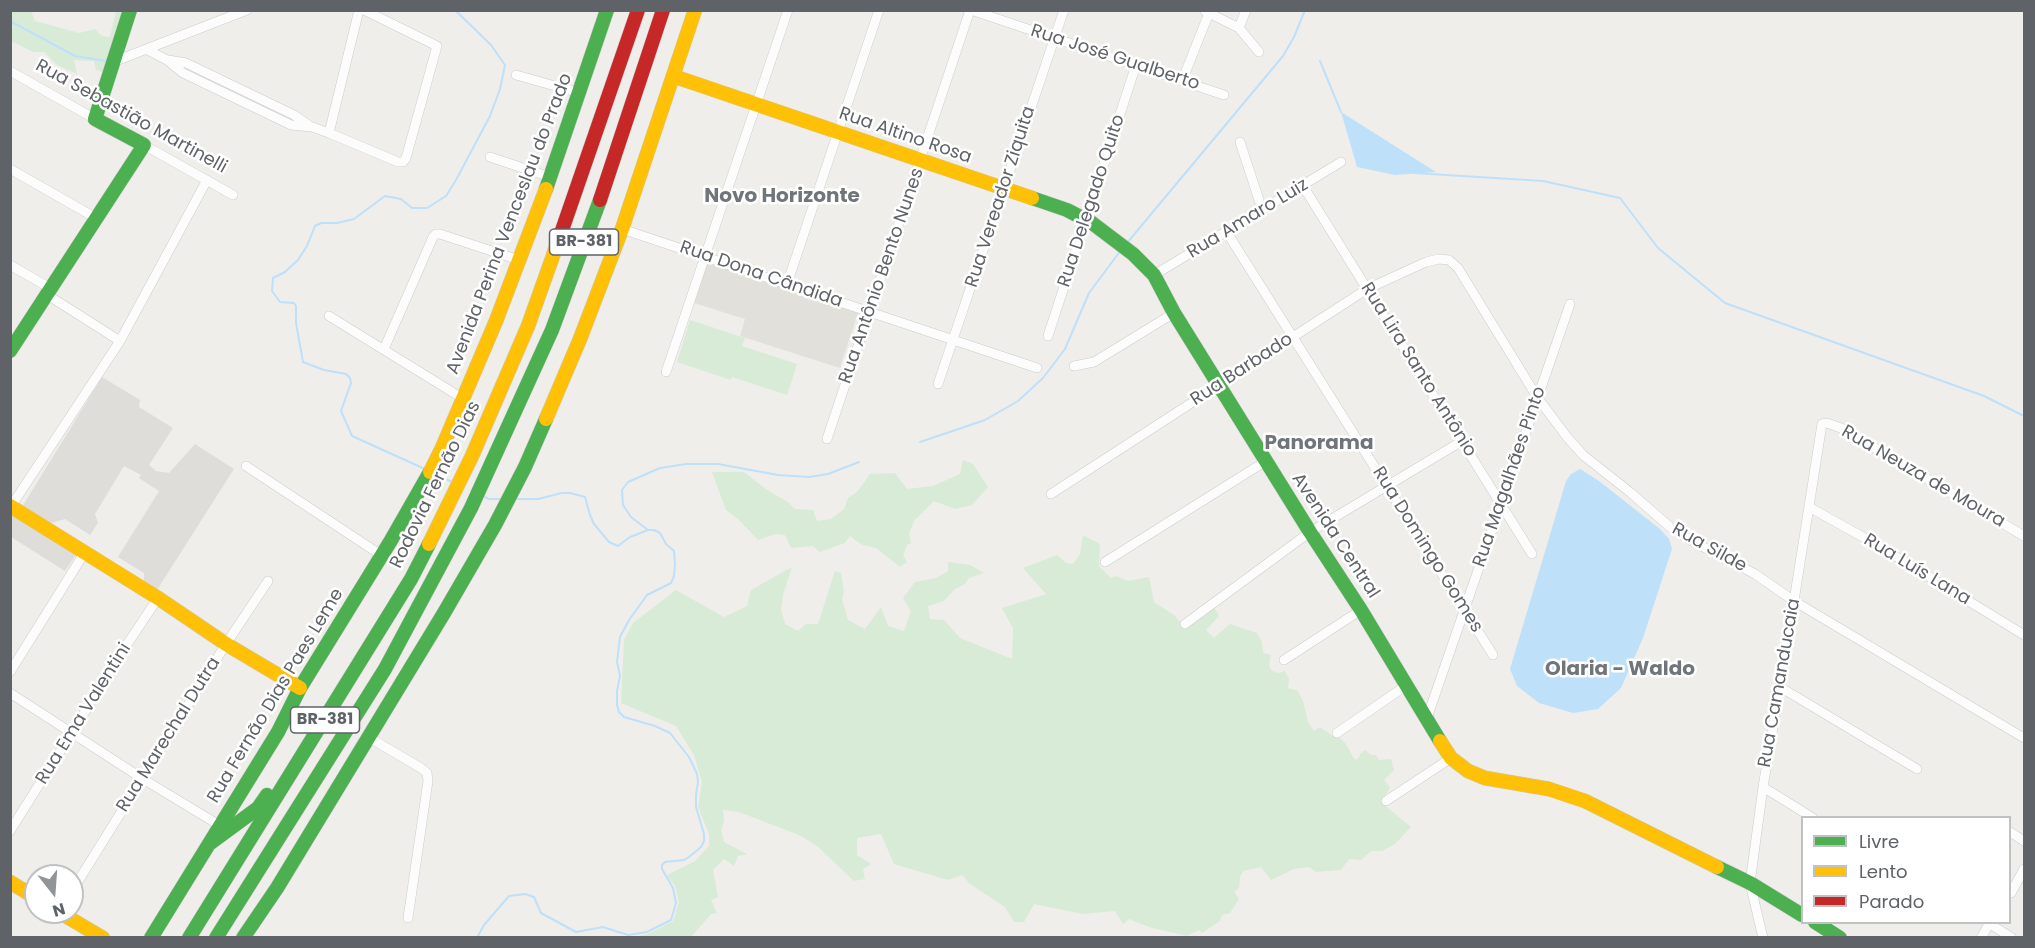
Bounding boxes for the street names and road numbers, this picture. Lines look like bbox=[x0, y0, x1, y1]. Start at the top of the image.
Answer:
street label: Rua José Gualberto bbox=[1028, 21, 1202, 95]
street label: Rua Sebastião Martinelli bbox=[31, 55, 231, 179]
street label: Avenida Perina Venceslau do Prado bbox=[443, 71, 577, 377]
street label: Rua Altino Rosa bbox=[836, 103, 974, 169]
street label: Rua Vereador Ziquita bbox=[962, 104, 1040, 290]
street label: Rua Delegado Quito bbox=[1054, 112, 1130, 290]
street label: Rua Antônio Bento Nunes bbox=[835, 166, 929, 386]
street label: Rua Amaro Luiz bbox=[1184, 174, 1312, 264]
road number: BR-381 bbox=[550, 229, 618, 255]
street label: Rua Dona Cândida bbox=[677, 237, 845, 313]
street label: Rua Lira Santo Antônio bbox=[1355, 279, 1481, 461]
street label: Rua Barbado bbox=[1187, 329, 1297, 411]
street label: Rua Magalhães Pinto bbox=[1469, 384, 1551, 570]
street label: Rodovia Fernão Dias bbox=[386, 398, 486, 572]
street label: Rua Neuza de Moura bbox=[1837, 421, 2009, 533]
street label: Rua Domingo Gomes bbox=[1367, 463, 1487, 637]
street label: Avenida Central bbox=[1286, 469, 1384, 603]
street label: Rua Silde bbox=[1668, 519, 1750, 577]
street label: Rua Luís Lana bbox=[1860, 530, 1974, 610]
street label: Rua Fernão Dias Paes Leme bbox=[203, 585, 349, 807]
street label: Rua Camanducaia bbox=[1755, 597, 1805, 769]
street label: Rua Ema Valentini bbox=[32, 639, 136, 789]
street label: Rua Marechal Dutra bbox=[113, 654, 225, 816]
road number: BR-381 bbox=[290, 707, 360, 733]

